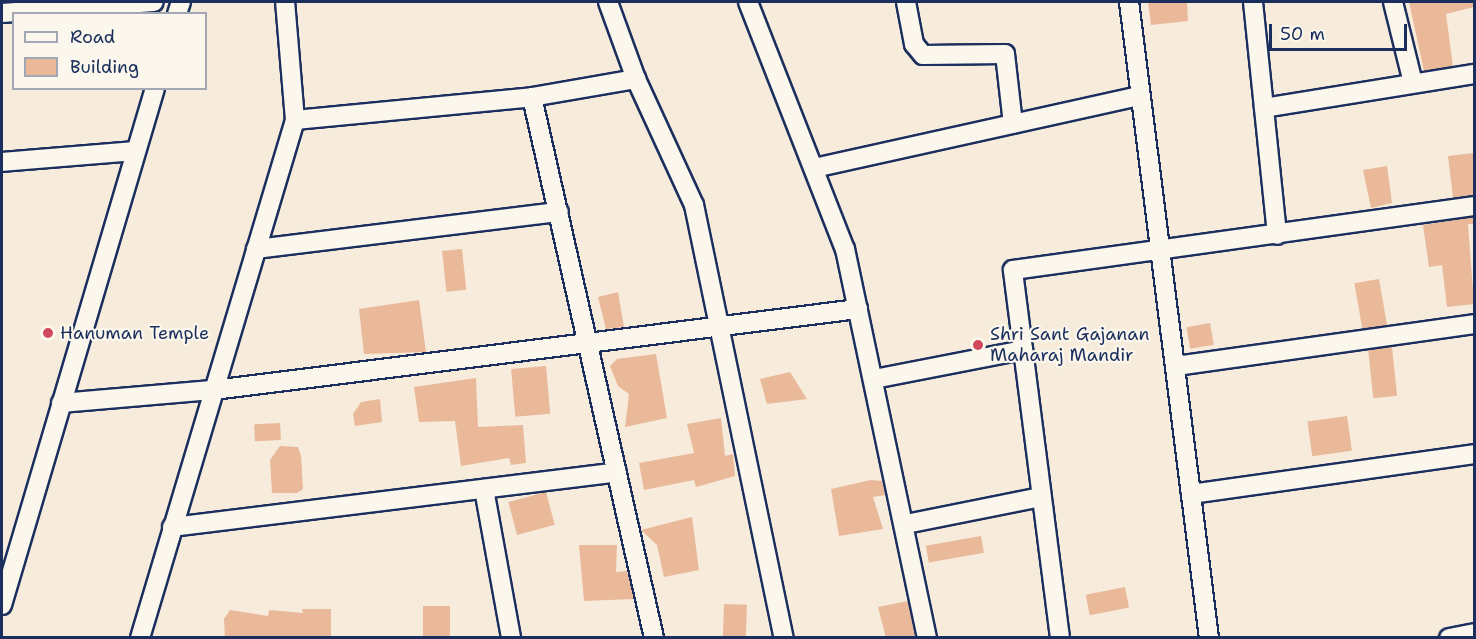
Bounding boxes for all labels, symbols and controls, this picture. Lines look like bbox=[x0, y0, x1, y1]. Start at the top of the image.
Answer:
legend bbox=[12, 12, 207, 90]
scale bar bbox=[1272, 12, 1410, 50]
text: 50 m bbox=[1280, 22, 1325, 46]
text: Road bbox=[70, 25, 115, 49]
text: Building bbox=[70, 55, 139, 79]
place label: Hanuman Temple bbox=[60, 322, 209, 344]
place label: Shri Sant Gajanan Maharaj Mandir bbox=[990, 324, 1150, 366]
marker: Hanuman Temple bbox=[41, 326, 55, 340]
marker: Shri Sant Gajanan Maharaj Mandir bbox=[971, 338, 985, 352]

